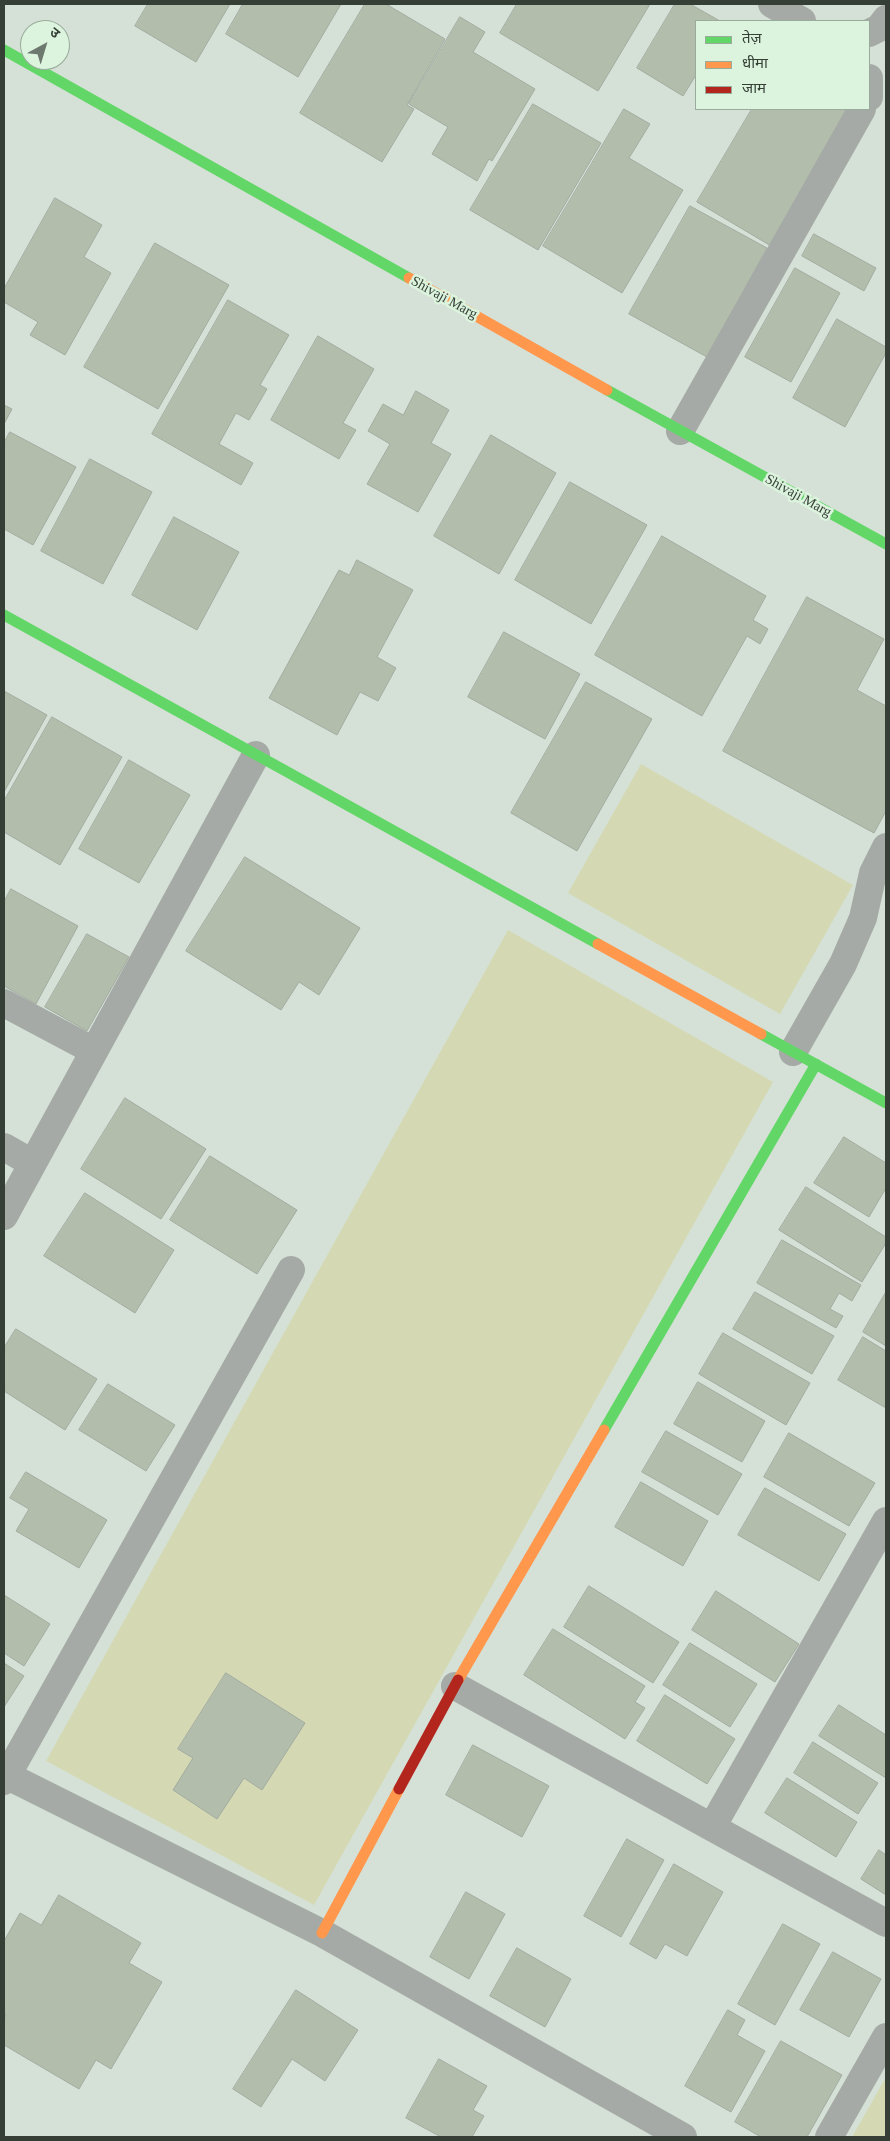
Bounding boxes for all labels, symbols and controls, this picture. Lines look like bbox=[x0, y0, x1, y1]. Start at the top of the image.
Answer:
north arrow bbox=[20, 20, 70, 70]
legend bbox=[695, 20, 870, 110]
text: उ bbox=[45, 24, 63, 44]
text: तेज़ bbox=[742, 30, 762, 49]
text: धीमा bbox=[742, 55, 768, 74]
text: जाम bbox=[742, 80, 766, 99]
street label: Shivaji Marg bbox=[405, 271, 483, 325]
street label: Shivaji Marg bbox=[759, 469, 837, 523]

